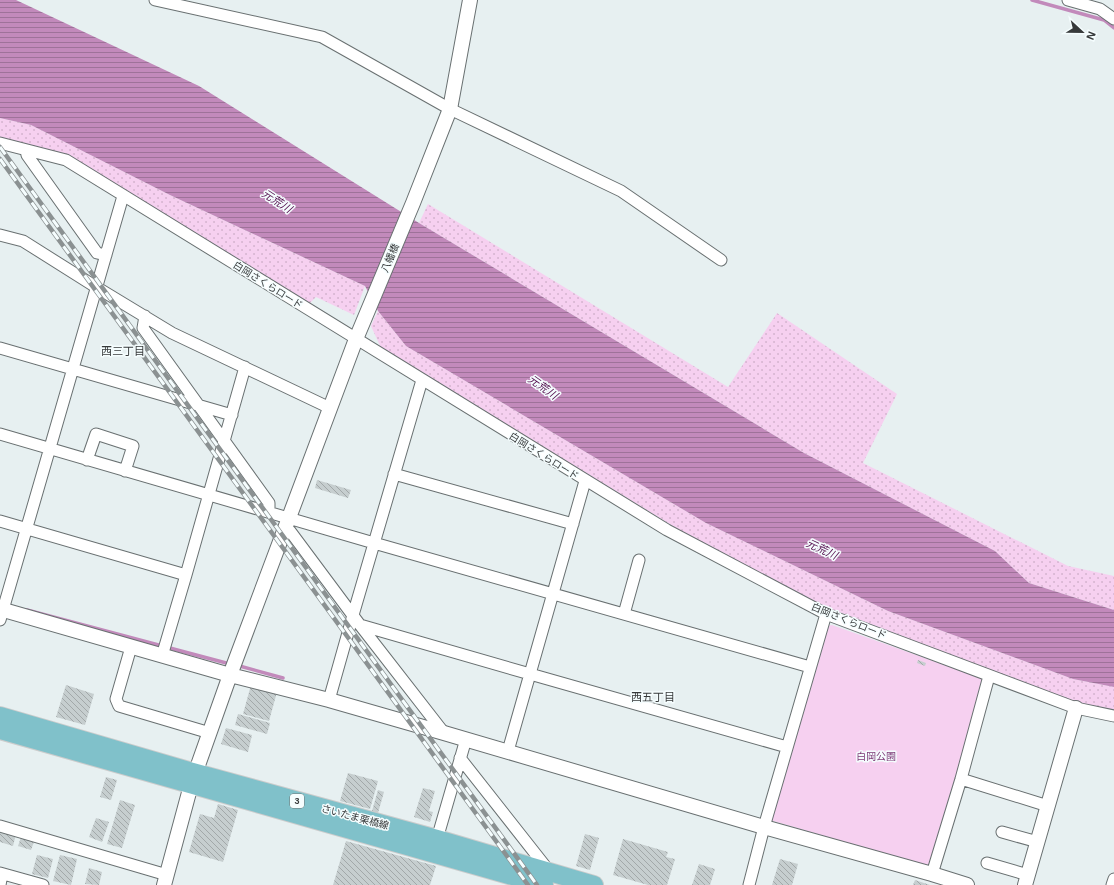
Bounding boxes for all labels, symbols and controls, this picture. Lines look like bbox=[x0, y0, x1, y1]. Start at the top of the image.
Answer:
north arrow bbox=[1062, 12, 1102, 52]
text: N bbox=[1084, 30, 1098, 42]
water label: 元荒川 bbox=[260, 187, 295, 216]
street label: 八幡橋 bbox=[379, 242, 401, 274]
street label: 白岡さくらロード bbox=[231, 259, 305, 311]
district label: 西三丁目 bbox=[101, 345, 145, 357]
water label: 元荒川 bbox=[526, 373, 561, 402]
street label: 白岡さくらロード bbox=[507, 430, 581, 482]
water label: 元荒川 bbox=[805, 537, 840, 562]
street label: 白岡さくらロード bbox=[810, 601, 888, 641]
district label: 西五丁目 bbox=[631, 691, 675, 703]
park label: 白岡公園 bbox=[856, 751, 896, 762]
road number: 3 bbox=[290, 794, 304, 808]
street label: さいたま栗橋線 bbox=[320, 803, 390, 831]

